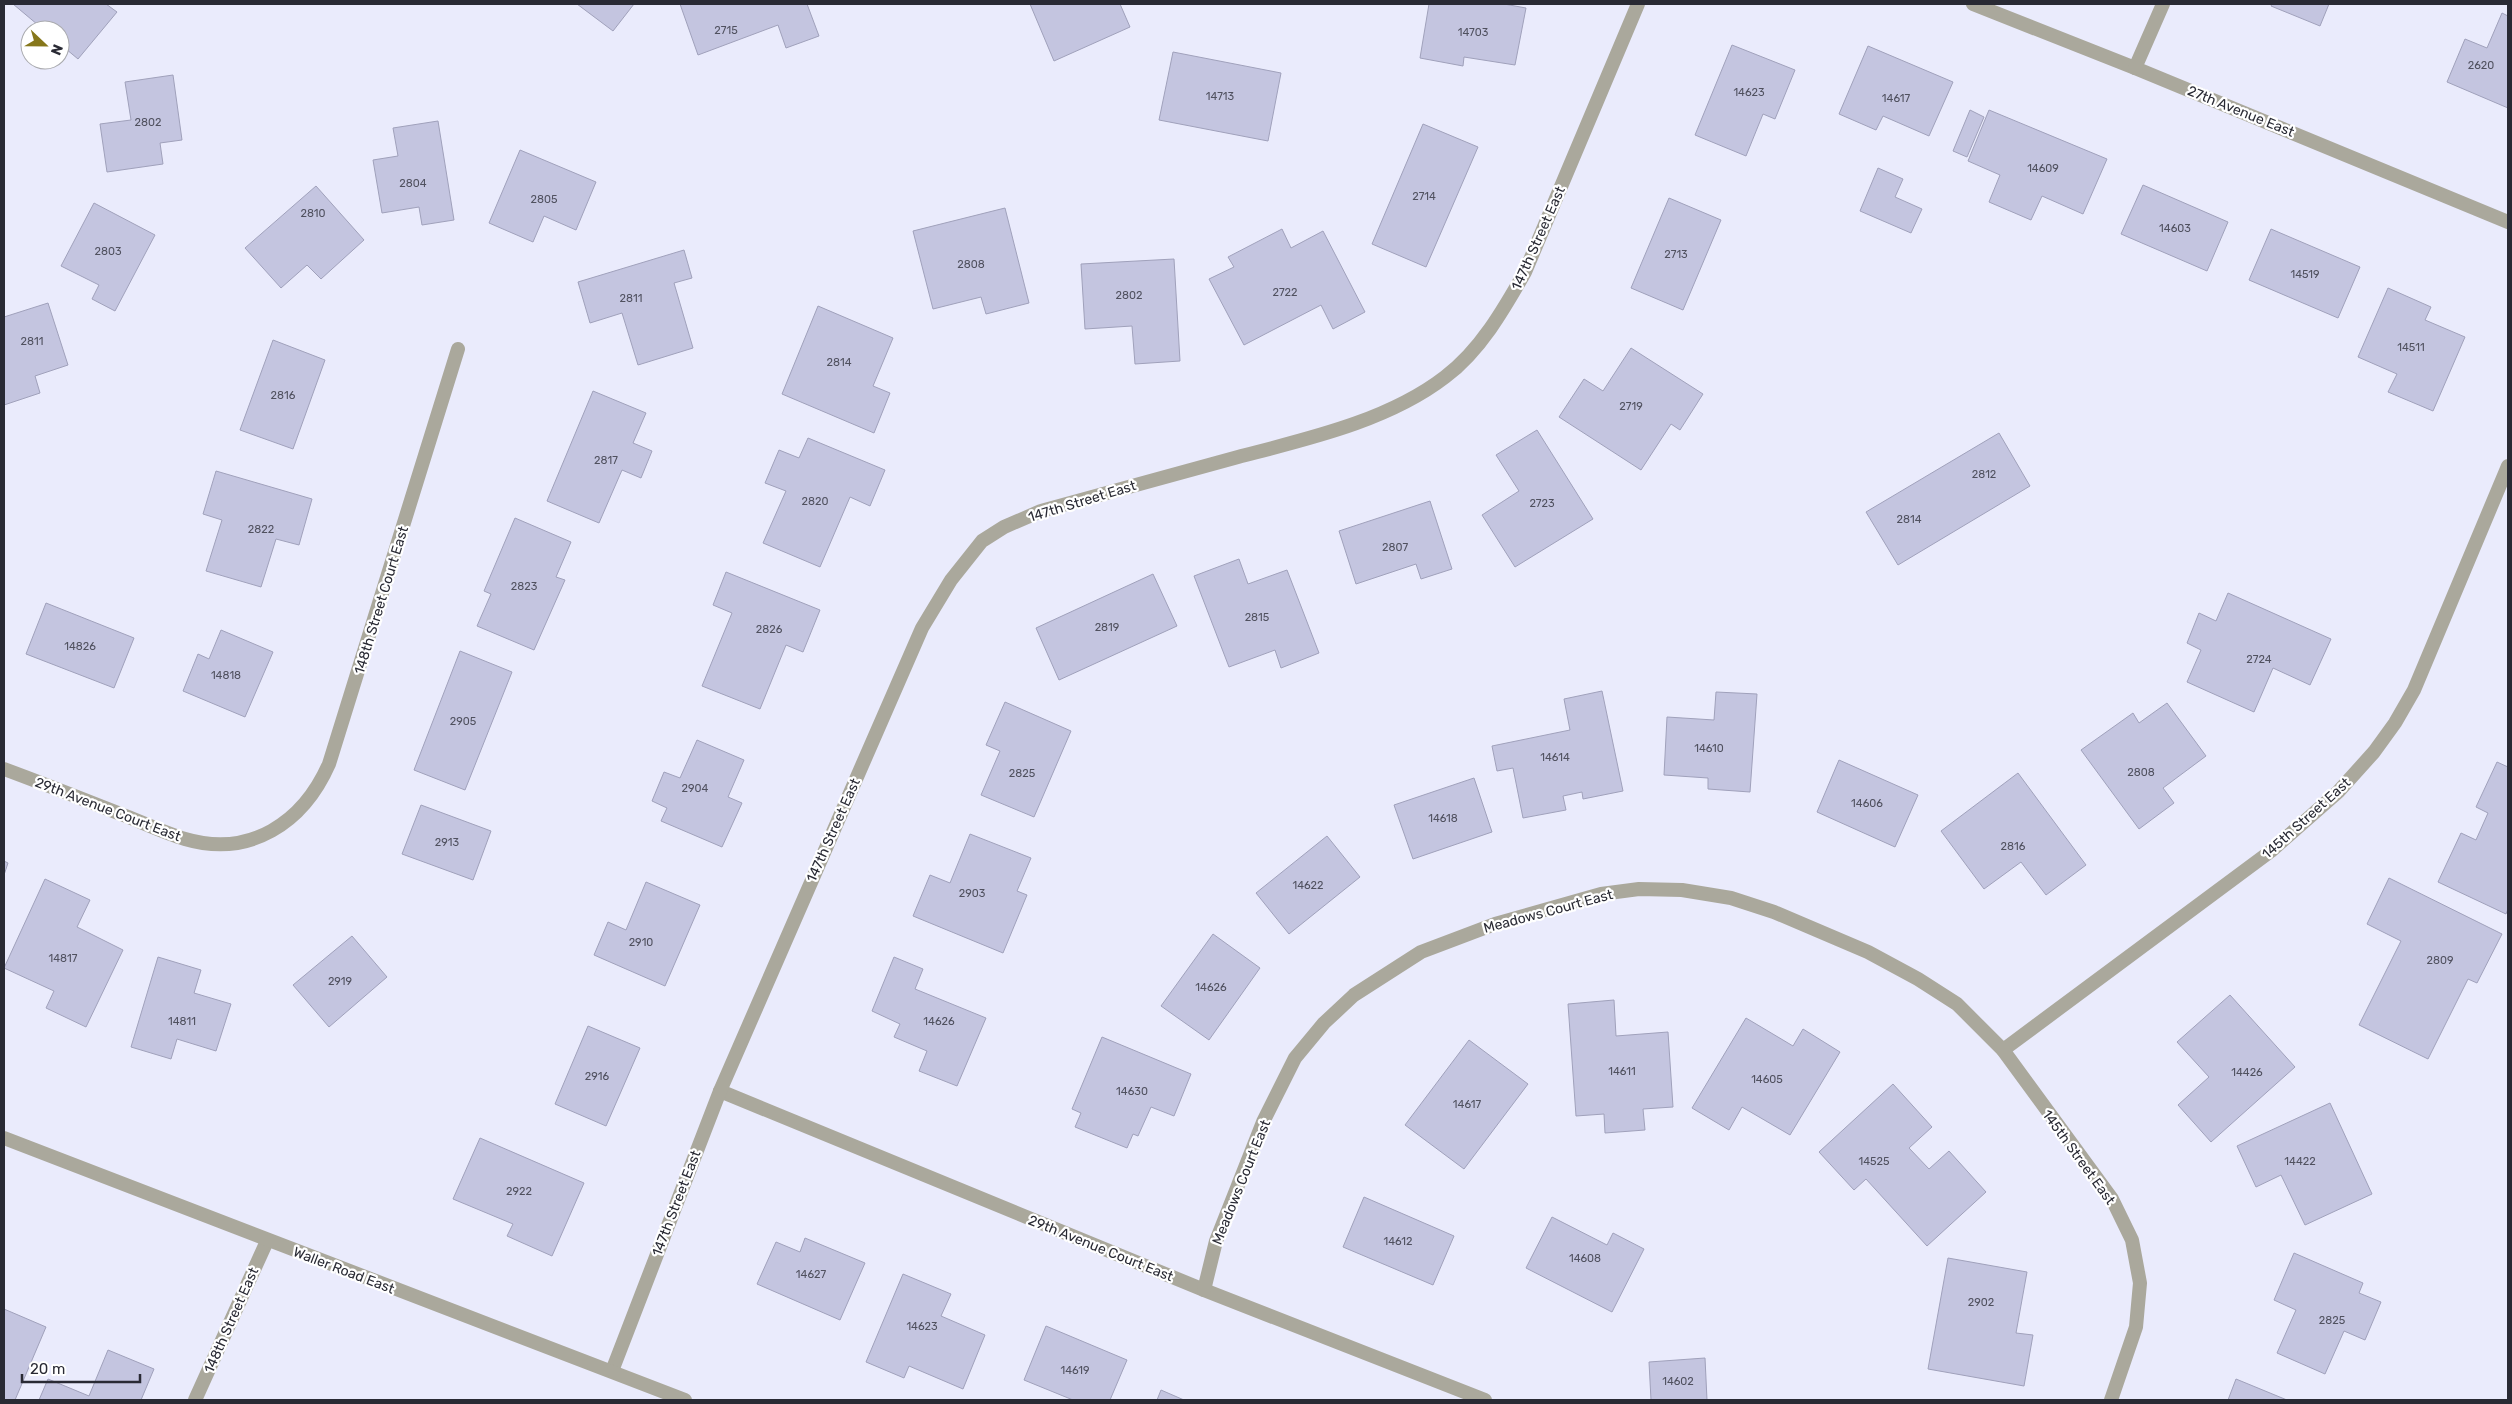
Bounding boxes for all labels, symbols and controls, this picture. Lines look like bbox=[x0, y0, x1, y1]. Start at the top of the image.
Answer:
north arrow bbox=[20, 20, 70, 70]
house number: 2715 bbox=[714, 24, 738, 37]
house number: 14703 bbox=[1458, 26, 1489, 39]
text: N bbox=[47, 42, 66, 58]
house number: 2620 bbox=[2468, 59, 2494, 72]
street label: 27th Avenue East bbox=[2185, 82, 2297, 141]
house number: 14623 bbox=[1733, 86, 1765, 99]
house number: 14713 bbox=[1206, 90, 1235, 103]
house number: 14617 bbox=[1882, 92, 1910, 105]
house number: 2802 bbox=[135, 116, 161, 129]
house number: 14609 bbox=[2027, 162, 2059, 175]
house number: 2804 bbox=[399, 177, 427, 190]
street label: 147th Street East bbox=[1508, 183, 1569, 293]
house number: 2714 bbox=[1412, 190, 1436, 203]
house number: 2805 bbox=[531, 193, 558, 206]
house number: 2810 bbox=[300, 207, 326, 220]
house number: 14603 bbox=[2159, 222, 2191, 235]
house number: 2803 bbox=[94, 245, 122, 258]
house number: 2713 bbox=[1664, 248, 1688, 261]
house number: 2808 bbox=[957, 258, 985, 271]
house number: 14519 bbox=[2290, 268, 2320, 281]
house number: 2722 bbox=[1272, 286, 1298, 299]
house number: 2802 bbox=[1116, 289, 1142, 302]
house number: 2811 bbox=[620, 292, 642, 305]
house number: 2811 bbox=[21, 335, 43, 348]
house number: 14511 bbox=[2397, 341, 2425, 354]
house number: 2814 bbox=[827, 356, 852, 369]
house number: 2816 bbox=[271, 389, 296, 402]
house number: 2719 bbox=[1619, 400, 1643, 413]
house number: 2817 bbox=[594, 454, 618, 467]
house number: 2812 bbox=[1972, 468, 1996, 481]
street label: 147th Street East bbox=[1026, 477, 1139, 526]
house number: 2820 bbox=[802, 495, 828, 508]
house number: 2723 bbox=[1529, 497, 1555, 510]
house number: 2814 bbox=[1897, 513, 1922, 526]
house number: 2822 bbox=[248, 523, 274, 536]
street label: 148th Street Court East bbox=[351, 524, 412, 676]
house number: 2807 bbox=[1382, 541, 1408, 554]
house number: 2823 bbox=[511, 580, 538, 593]
house number: 2815 bbox=[1245, 611, 1270, 624]
house number: 2819 bbox=[1095, 621, 1119, 634]
house number: 2826 bbox=[756, 623, 783, 636]
house number: 14826 bbox=[64, 640, 96, 653]
house number: 2724 bbox=[2246, 653, 2272, 666]
house number: 14818 bbox=[211, 669, 241, 682]
house number: 2905 bbox=[450, 715, 477, 728]
house number: 14610 bbox=[1694, 742, 1724, 755]
house number: 14614 bbox=[1540, 751, 1570, 764]
house number: 2808 bbox=[2127, 766, 2155, 779]
house number: 2825 bbox=[1009, 767, 1036, 780]
street label: 29th Avenue Court East bbox=[32, 774, 184, 845]
street label: 145th Street East bbox=[2259, 774, 2354, 863]
street label: 147th Street East bbox=[803, 775, 864, 885]
house number: 2904 bbox=[682, 782, 709, 795]
house number: 14606 bbox=[1851, 797, 1883, 810]
house number: 14618 bbox=[1428, 812, 1458, 825]
house number: 2913 bbox=[435, 836, 460, 849]
house number: 2816 bbox=[2001, 840, 2026, 853]
house number: 14622 bbox=[1292, 879, 1324, 892]
street label: Meadows Court East bbox=[1482, 886, 1615, 937]
house number: 2903 bbox=[959, 887, 986, 900]
house number: 2910 bbox=[629, 936, 653, 949]
house number: 14817 bbox=[49, 952, 78, 965]
house number: 2809 bbox=[2427, 954, 2453, 967]
house number: 2919 bbox=[328, 975, 352, 988]
house number: 14626 bbox=[1195, 981, 1227, 994]
house number: 14811 bbox=[168, 1015, 196, 1028]
house number: 14626 bbox=[923, 1015, 955, 1028]
house number: 14611 bbox=[1608, 1065, 1636, 1078]
house number: 14426 bbox=[2231, 1066, 2263, 1079]
house number: 2916 bbox=[585, 1070, 610, 1083]
house number: 14605 bbox=[1751, 1073, 1783, 1086]
house number: 14630 bbox=[1116, 1085, 1148, 1098]
house number: 14617 bbox=[1453, 1098, 1481, 1111]
street label: 145th Street East bbox=[2038, 1107, 2119, 1208]
street label: Meadows Court East bbox=[1209, 1117, 1275, 1247]
street label: 147th Street East bbox=[649, 1147, 705, 1258]
house number: 14525 bbox=[1858, 1155, 1890, 1168]
house number: 14422 bbox=[2284, 1155, 2316, 1168]
house number: 2922 bbox=[506, 1185, 532, 1198]
street label: 29th Avenue Court East bbox=[1026, 1212, 1176, 1286]
house number: 14612 bbox=[1383, 1235, 1413, 1248]
street label: Waller Road East bbox=[291, 1243, 397, 1298]
house number: 14608 bbox=[1569, 1252, 1601, 1265]
street label: 148th Street East bbox=[201, 1264, 263, 1376]
house number: 14627 bbox=[796, 1268, 826, 1281]
house number: 2902 bbox=[1968, 1296, 1994, 1309]
house number: 2825 bbox=[2319, 1314, 2346, 1327]
house number: 14623 bbox=[906, 1320, 938, 1333]
scale bar bbox=[22, 1352, 140, 1384]
text: 20 m bbox=[30, 1360, 65, 1378]
house number: 14619 bbox=[1060, 1364, 1090, 1377]
house number: 14602 bbox=[1662, 1375, 1694, 1388]

